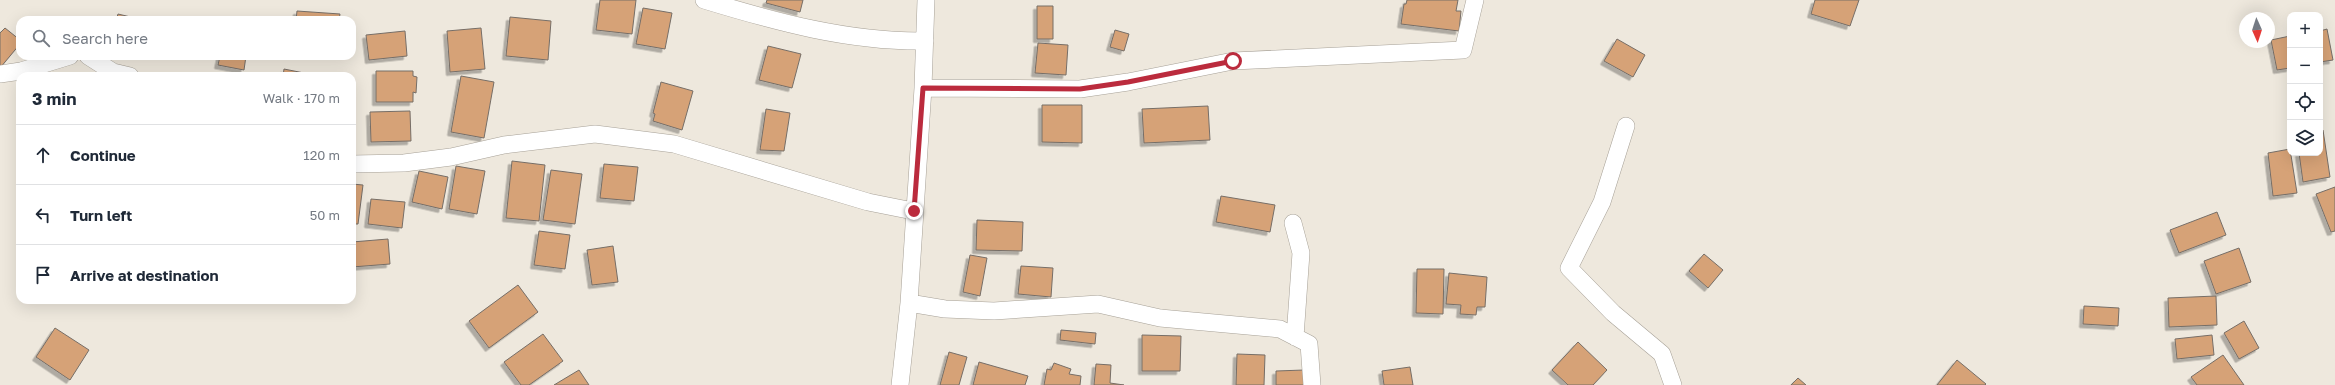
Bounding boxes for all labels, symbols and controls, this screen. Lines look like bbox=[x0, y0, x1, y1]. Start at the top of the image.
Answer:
north arrow bbox=[2239, 12, 2275, 48]
map controls bbox=[2287, 12, 2323, 156]
button: + bbox=[2287, 12, 2323, 48]
search box bbox=[16, 16, 356, 60]
icon: search bbox=[30, 27, 52, 49]
text: Search here bbox=[62, 29, 148, 47]
button: − bbox=[2287, 48, 2323, 84]
route start bbox=[1224, 52, 1242, 70]
button: locate bbox=[2287, 84, 2323, 120]
text: 3 min bbox=[32, 88, 76, 109]
text: Walk · 170 m bbox=[263, 90, 340, 106]
button: layers bbox=[2287, 120, 2323, 156]
icon: ahead bbox=[32, 144, 54, 166]
text: Continue bbox=[70, 146, 136, 164]
text: 120 m bbox=[303, 147, 340, 163]
route end bbox=[905, 202, 923, 220]
icon: left bbox=[32, 204, 54, 226]
text: Turn left bbox=[70, 206, 132, 224]
text: 50 m bbox=[310, 207, 340, 223]
icon: arrive bbox=[32, 264, 54, 286]
text: Arrive at destination bbox=[70, 266, 219, 284]

